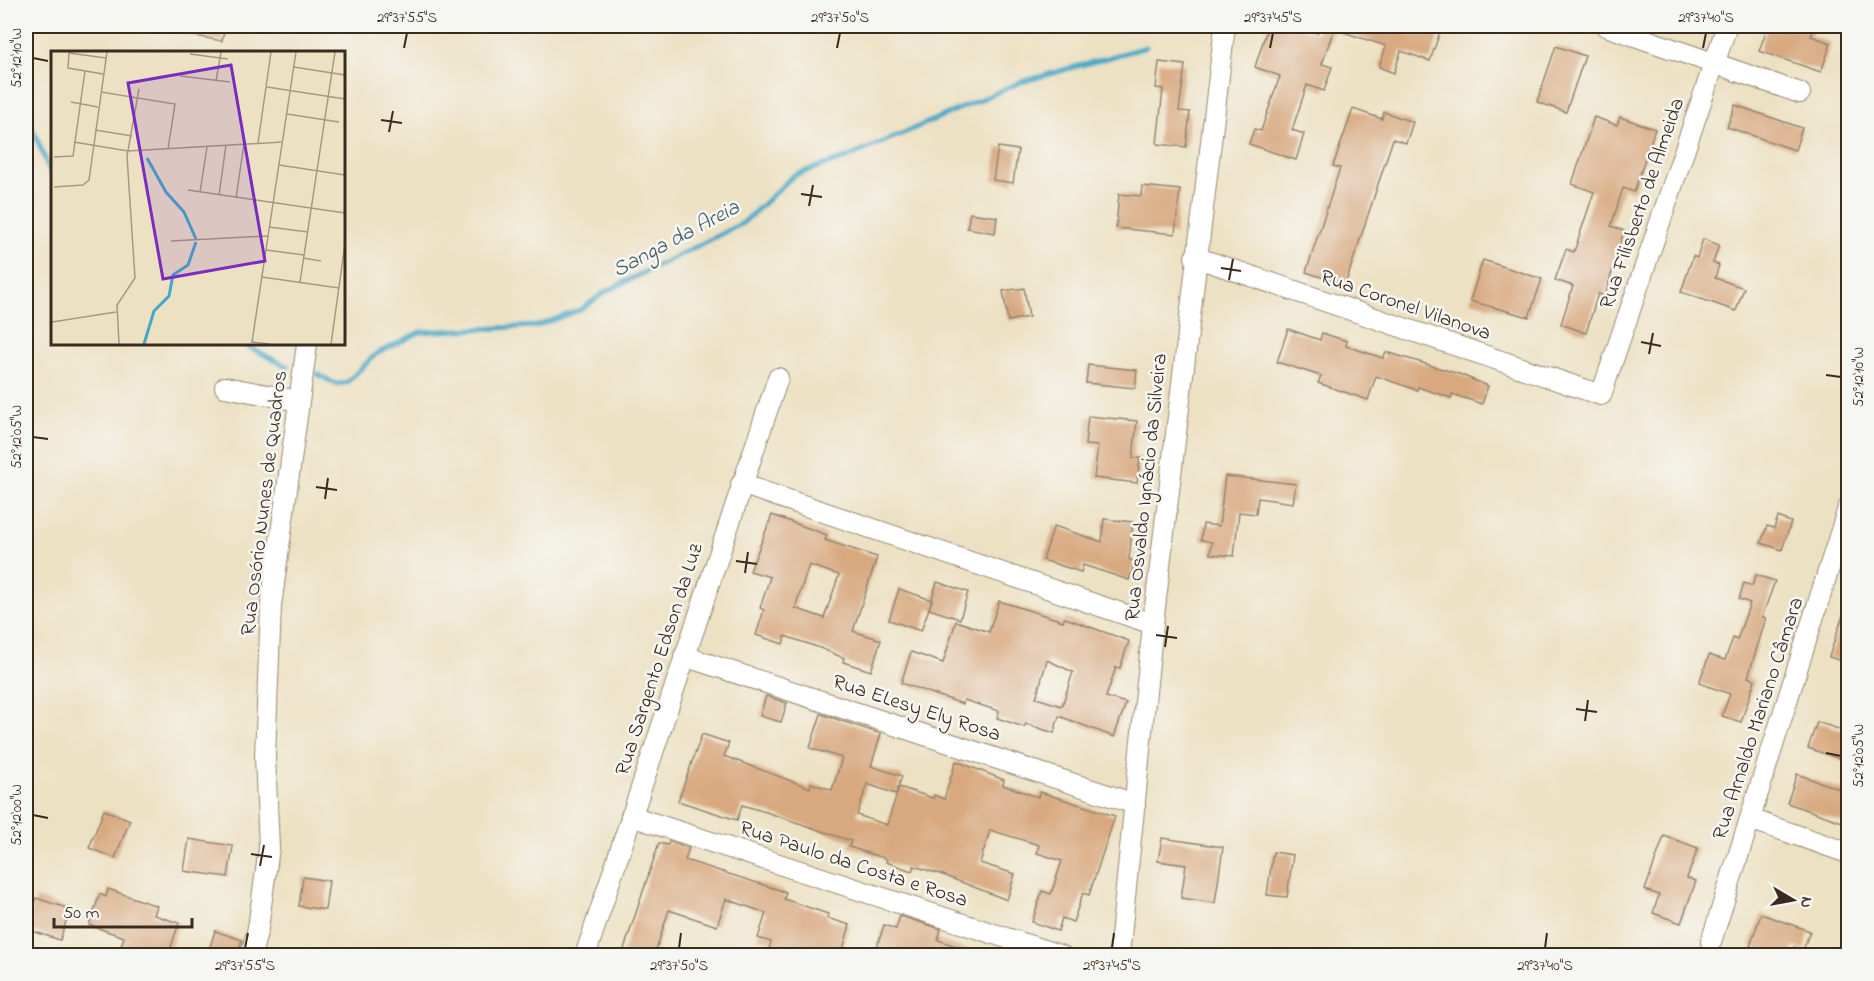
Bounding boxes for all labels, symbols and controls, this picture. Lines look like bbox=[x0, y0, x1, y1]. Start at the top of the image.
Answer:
text: 29°37'55"S bbox=[377, 7, 437, 29]
text: 29°37'50"S bbox=[811, 7, 869, 29]
text: 29°37'45"S bbox=[1244, 7, 1302, 29]
text: 29°37'40"S bbox=[1678, 7, 1734, 29]
text: 52°12'10"W bbox=[6, 28, 28, 88]
inset map bbox=[51, 51, 345, 345]
street label: Rua Filisberto de Almeida bbox=[1593, 94, 1693, 313]
water label: Sanga da Areia bbox=[607, 192, 747, 287]
street label: Rua Coronel Vilanova bbox=[1316, 263, 1495, 349]
text: 52°12'10"W bbox=[1848, 347, 1870, 407]
street label: Rua Osvaldo Ignácio da Silveira bbox=[1118, 352, 1178, 623]
street label: Rua Osório Nunes de Quadros bbox=[234, 369, 296, 638]
text: 52°12'05"W bbox=[6, 405, 28, 469]
street label: Rua Sargento Edson da Luz bbox=[608, 539, 714, 780]
street label: Rua Arnaldo Mariano Câmara bbox=[1705, 593, 1812, 844]
street label: Rua ELesy Ely Rosa bbox=[828, 668, 1004, 752]
text: 52°12'05"W bbox=[1848, 724, 1870, 788]
text: 52°12'00"W bbox=[6, 784, 28, 846]
street label: Rua Paulo da Costa e Rosa bbox=[735, 814, 971, 916]
north arrow bbox=[1763, 870, 1823, 930]
scale bar bbox=[54, 891, 192, 929]
text: N bbox=[1793, 895, 1819, 910]
text: 50 m bbox=[63, 901, 100, 927]
text: 29°37'55"S bbox=[215, 955, 275, 977]
text: 29°37'50"S bbox=[650, 955, 708, 977]
text: 29°37'45"S bbox=[1083, 955, 1141, 977]
text: 29°37'40"S bbox=[1517, 955, 1573, 977]

